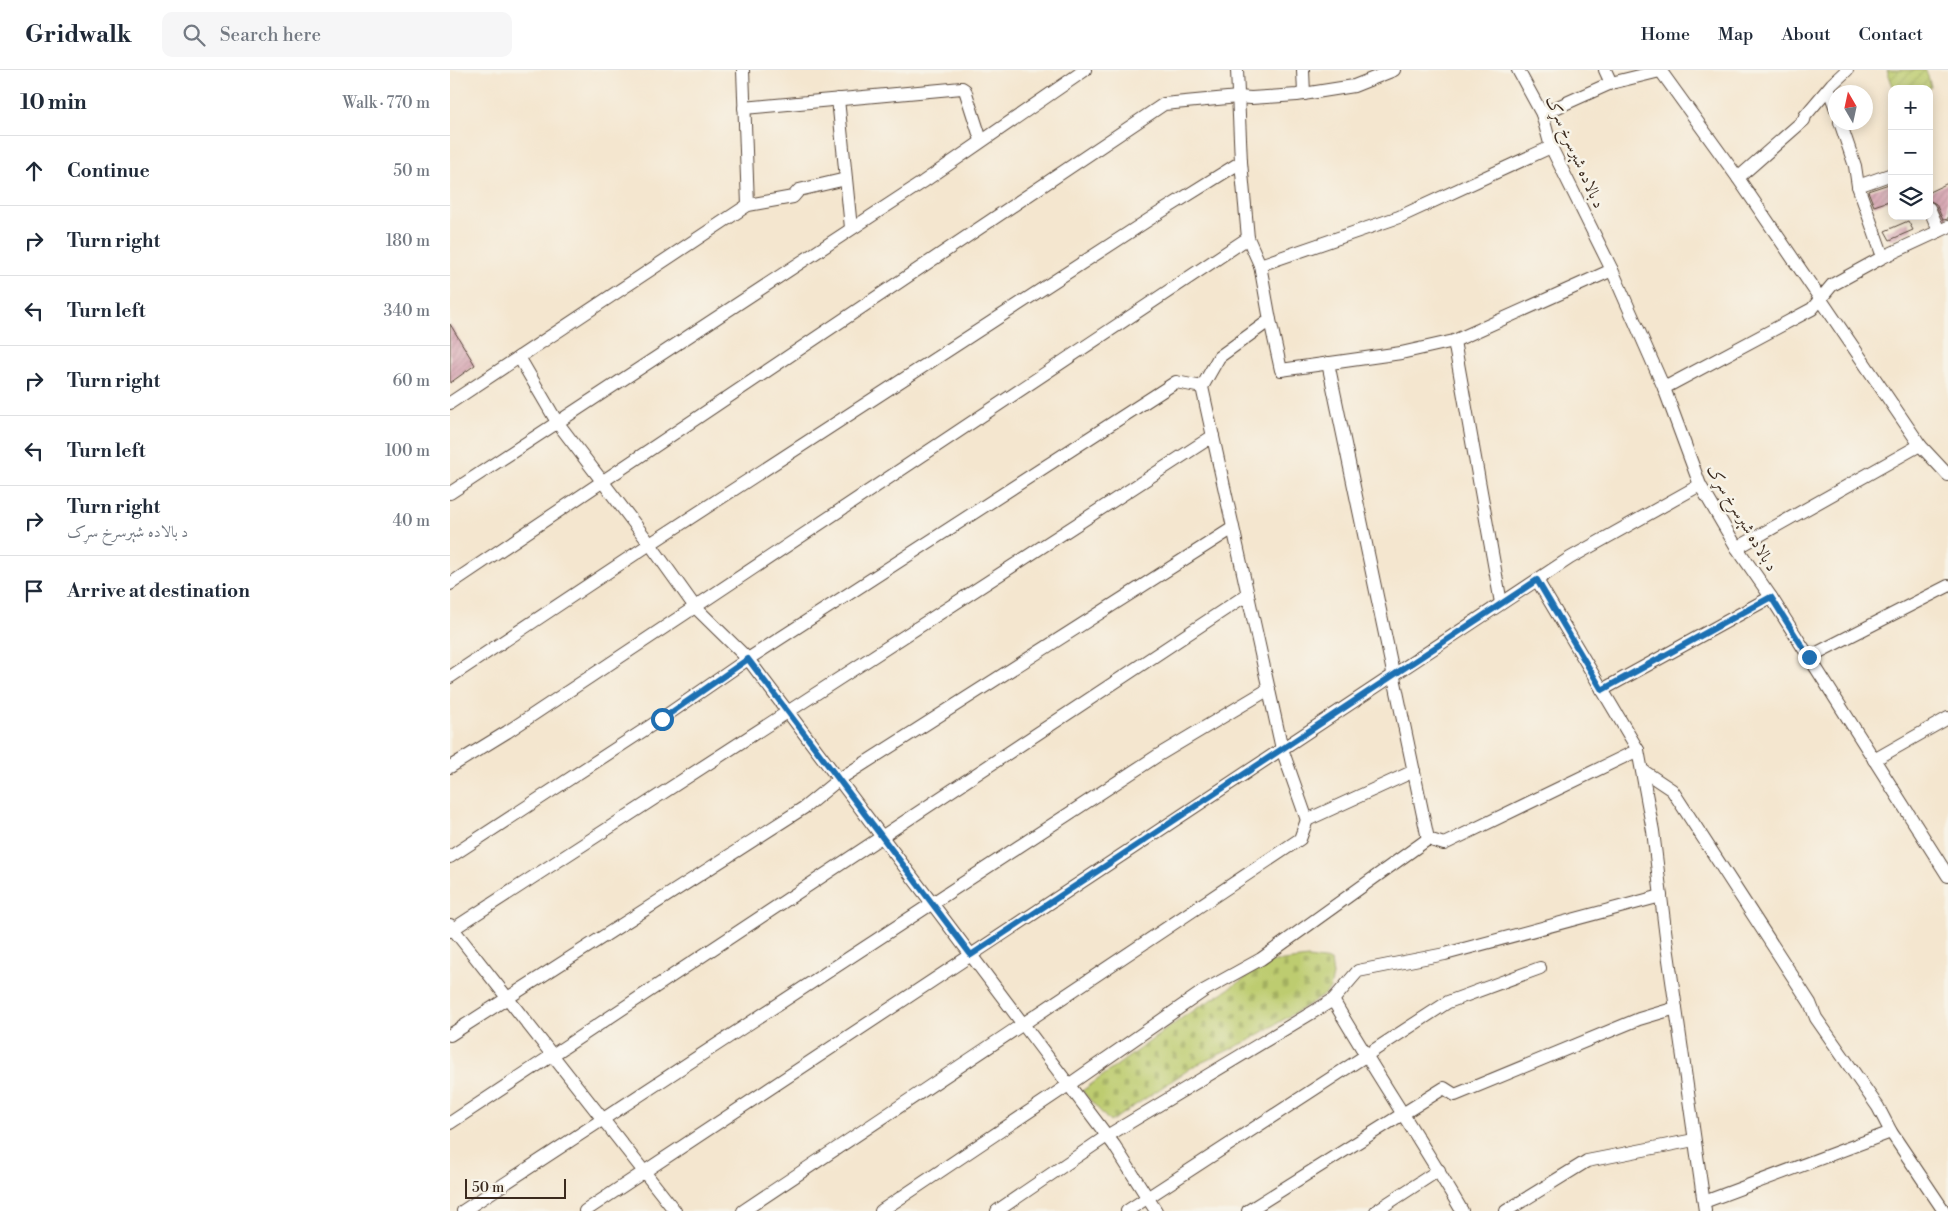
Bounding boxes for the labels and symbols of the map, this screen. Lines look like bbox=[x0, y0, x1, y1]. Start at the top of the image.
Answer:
north arrow bbox=[1828, 85, 1873, 130]
street label: د بالاده شېرسرخ سړک bbox=[1538, 93, 1609, 213]
street label: د بالاده شېرسرخ سړک bbox=[1699, 461, 1782, 577]
route end bbox=[1798, 646, 1821, 669]
route start bbox=[651, 708, 674, 731]
scale bar bbox=[465, 1176, 566, 1199]

